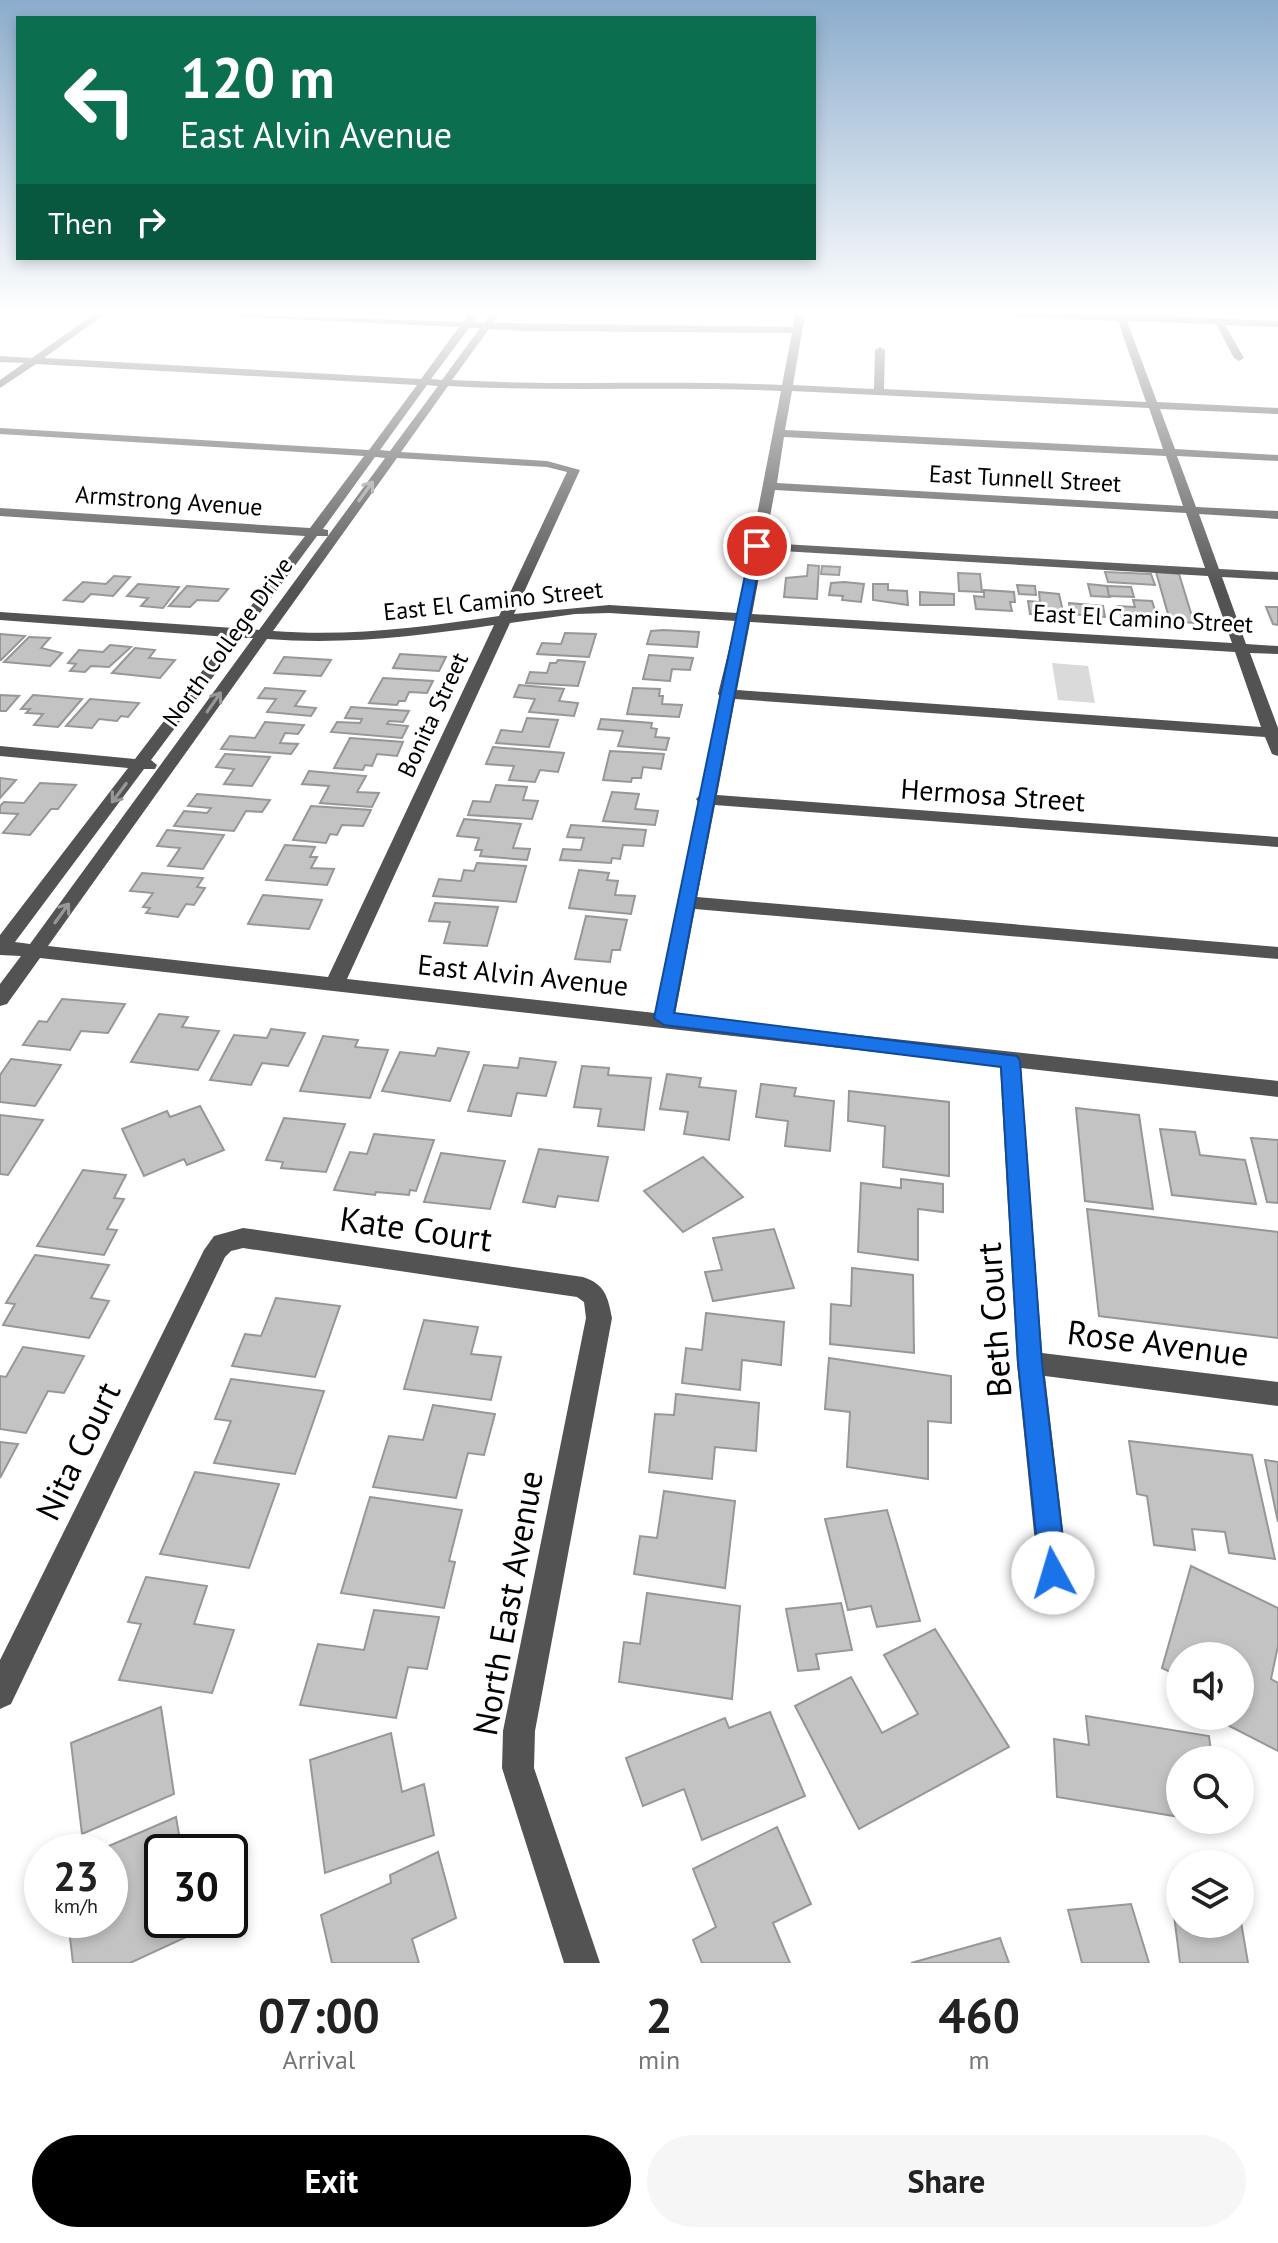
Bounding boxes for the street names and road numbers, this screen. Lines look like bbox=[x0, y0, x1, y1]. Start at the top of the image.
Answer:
street label: East Tunnell Street bbox=[928, 458, 1122, 499]
street label: Armstrong Avenue bbox=[74, 478, 264, 523]
street label: North College Drive bbox=[156, 551, 300, 733]
street label: East El Camino Street bbox=[382, 574, 604, 627]
street label: East El Camino Street bbox=[1032, 597, 1254, 640]
street label: Bonita Street bbox=[390, 647, 475, 782]
street label: Hermosa Street bbox=[899, 770, 1087, 819]
street label: East Alvin Avenue bbox=[416, 945, 630, 1004]
street label: Kate Court bbox=[337, 1196, 495, 1261]
street label: Beth Court bbox=[966, 1241, 1020, 1399]
street label: Rose Avenue bbox=[1065, 1309, 1251, 1375]
street label: Nita Court bbox=[25, 1374, 130, 1527]
street label: North East Avenue bbox=[462, 1467, 552, 1739]

